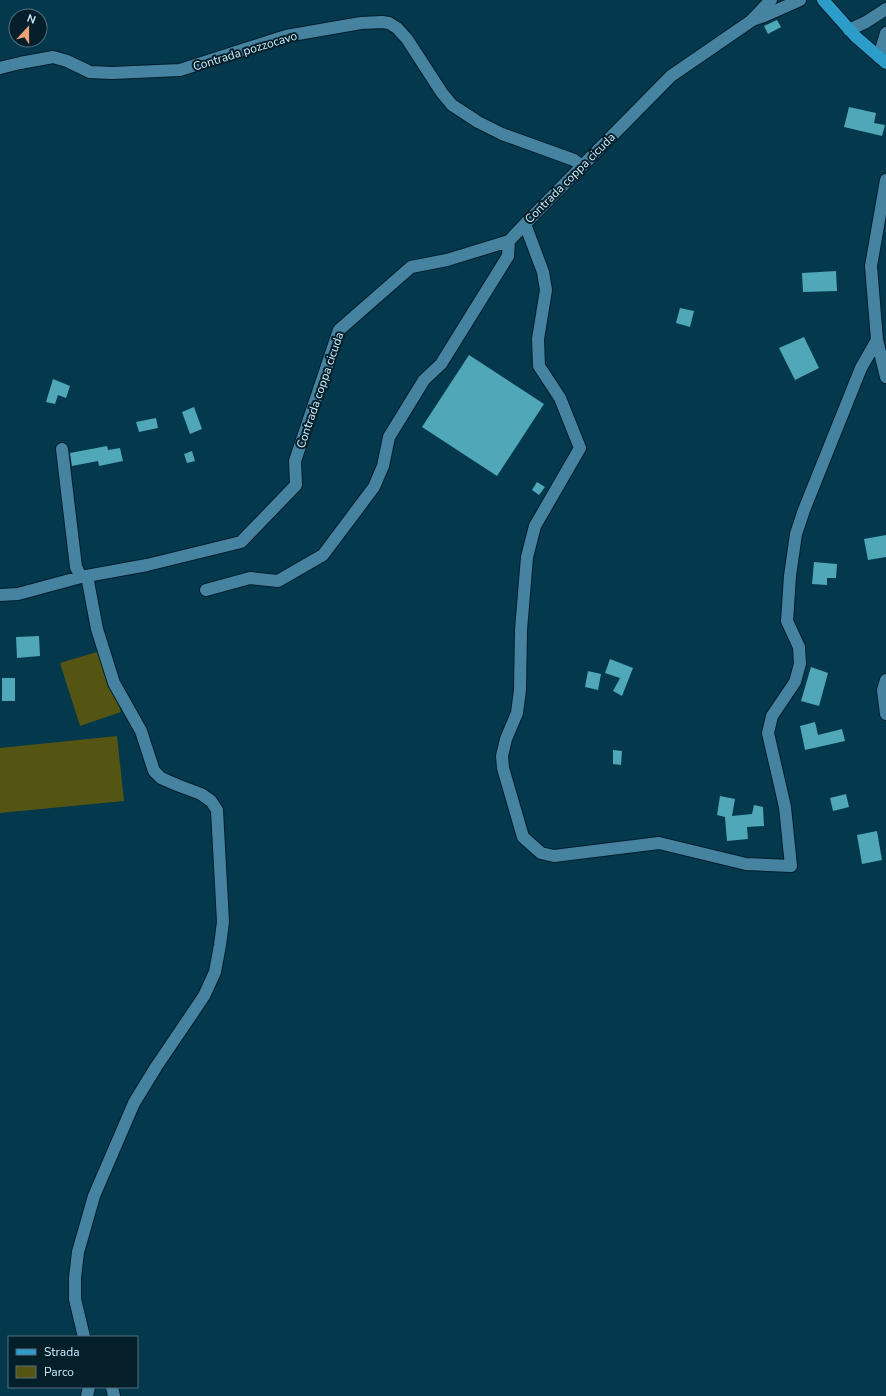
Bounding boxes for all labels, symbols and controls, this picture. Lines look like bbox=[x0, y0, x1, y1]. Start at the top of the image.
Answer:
north arrow bbox=[8, 8, 48, 48]
text: N bbox=[25, 11, 38, 28]
street label: Contrada pozzocavo bbox=[191, 27, 299, 74]
street label: Contrada coppa cicuda bbox=[521, 129, 619, 227]
street label: Contrada coppa cicuda bbox=[293, 330, 347, 450]
legend bbox=[8, 1336, 138, 1388]
text: Strada bbox=[44, 1344, 80, 1360]
text: Parco bbox=[44, 1364, 74, 1380]

